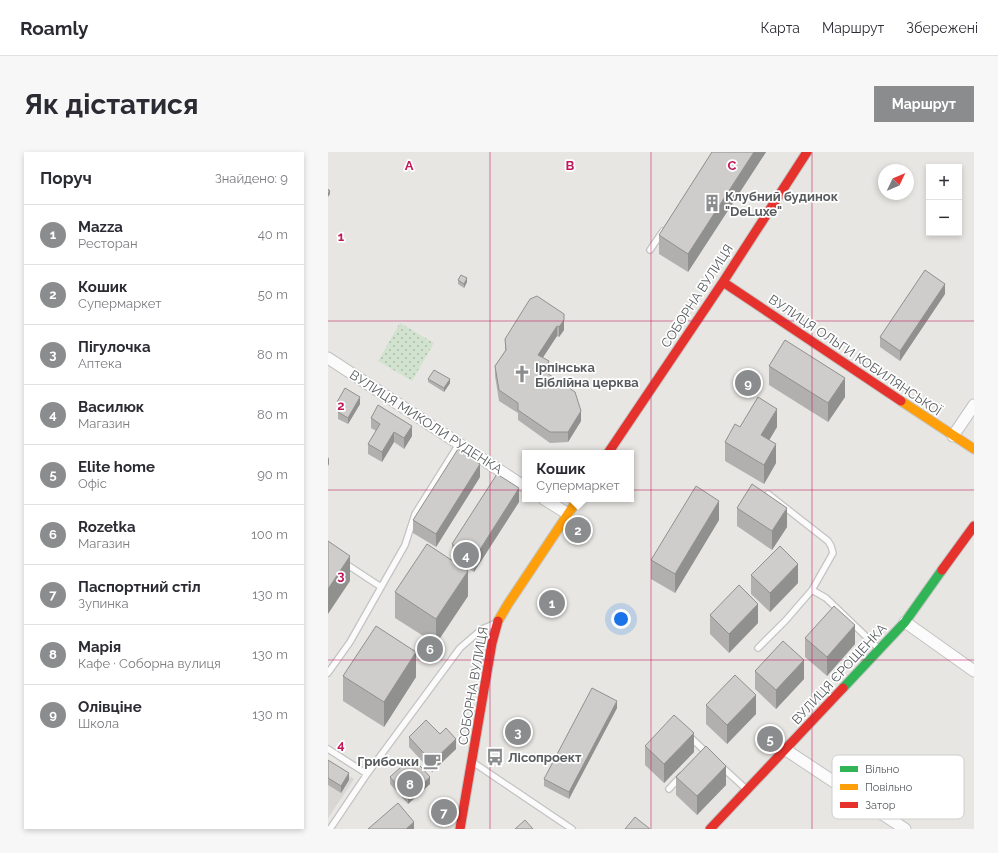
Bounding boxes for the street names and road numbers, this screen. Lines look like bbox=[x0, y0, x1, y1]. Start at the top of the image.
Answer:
street label: СОБОРНА ВУЛИЦЯ bbox=[658, 242, 736, 350]
street label: ВУЛИЦЯ ОЛЬГИ КОБИЛЯНСЬКОЇ bbox=[766, 291, 945, 419]
street label: ВУЛИЦЯ МИКОЛИ РУДЕНКА bbox=[347, 367, 505, 477]
street label: ВУЛИЦЯ ЄРОЩЕНКА bbox=[789, 621, 890, 727]
street label: СОБОРНА ВУЛИЦЯ bbox=[455, 626, 491, 746]

